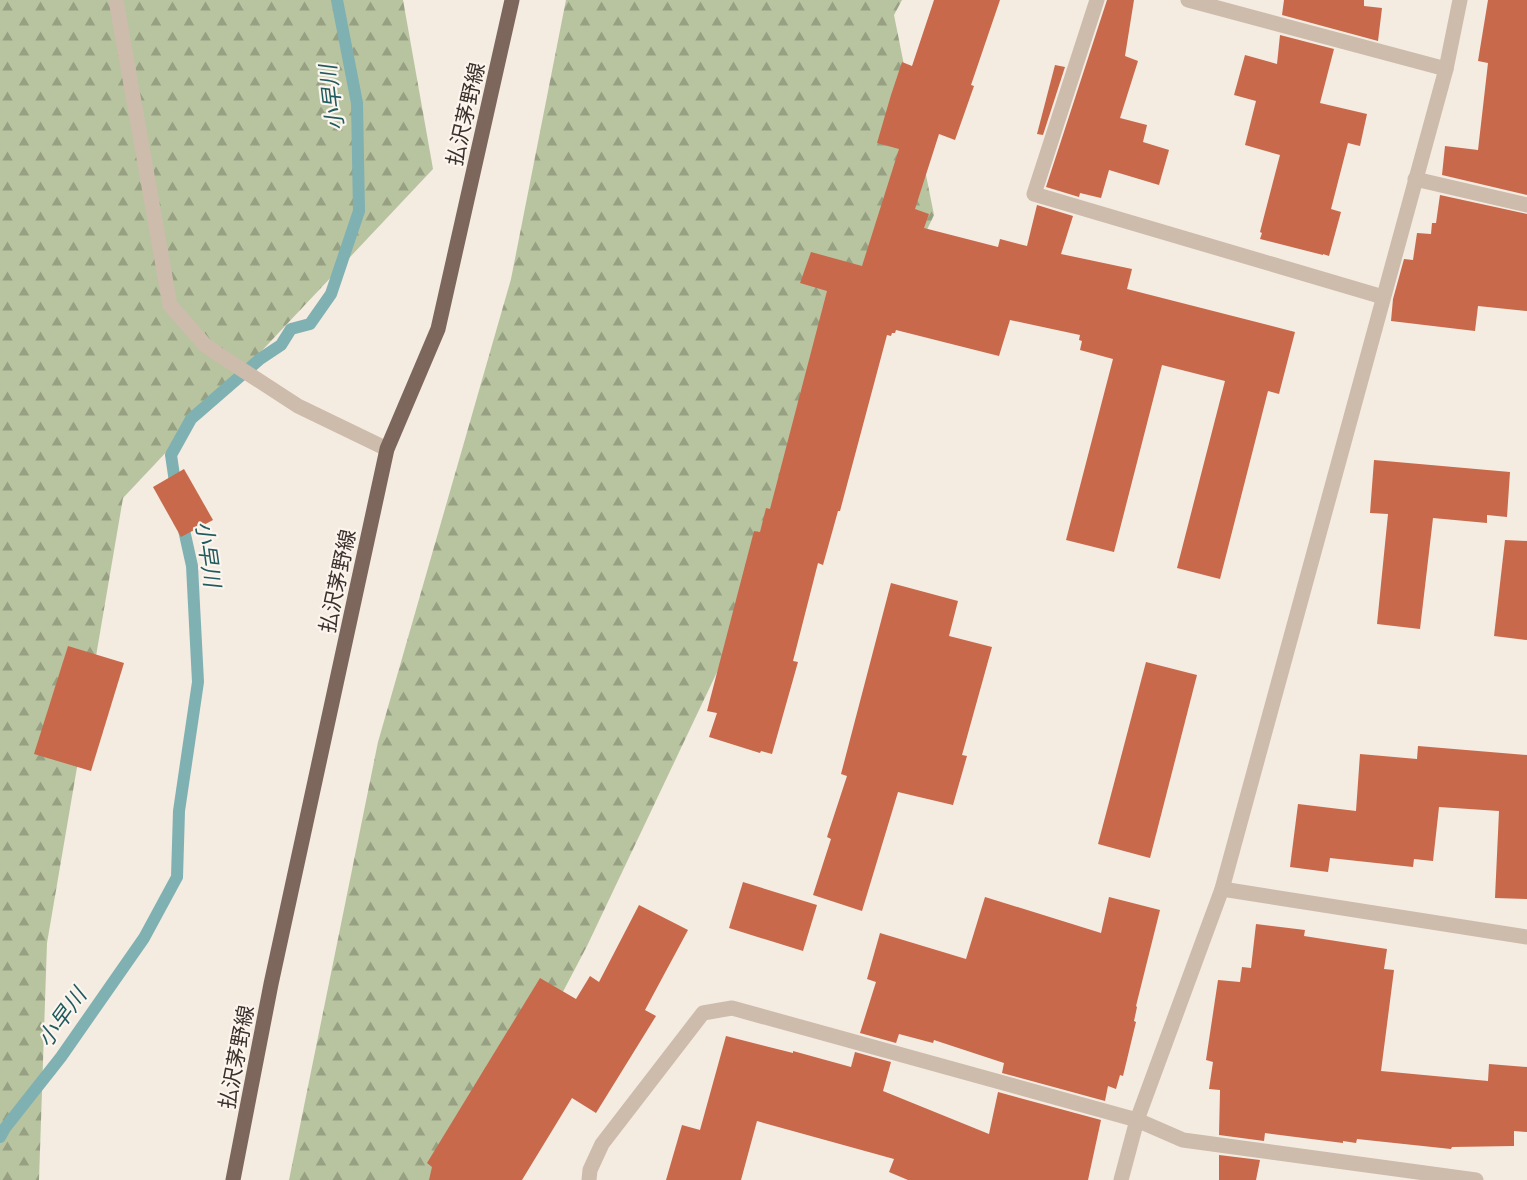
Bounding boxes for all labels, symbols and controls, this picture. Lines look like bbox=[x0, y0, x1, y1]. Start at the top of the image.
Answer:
street label: 払沢茅野線 bbox=[441, 60, 489, 168]
water label: 小早川 bbox=[313, 62, 348, 132]
water label: 小早川 bbox=[191, 519, 227, 591]
street label: 払沢茅野線 bbox=[313, 527, 361, 635]
water label: 小早川 bbox=[31, 981, 92, 1052]
street label: 払沢茅野線 bbox=[213, 1003, 259, 1111]

